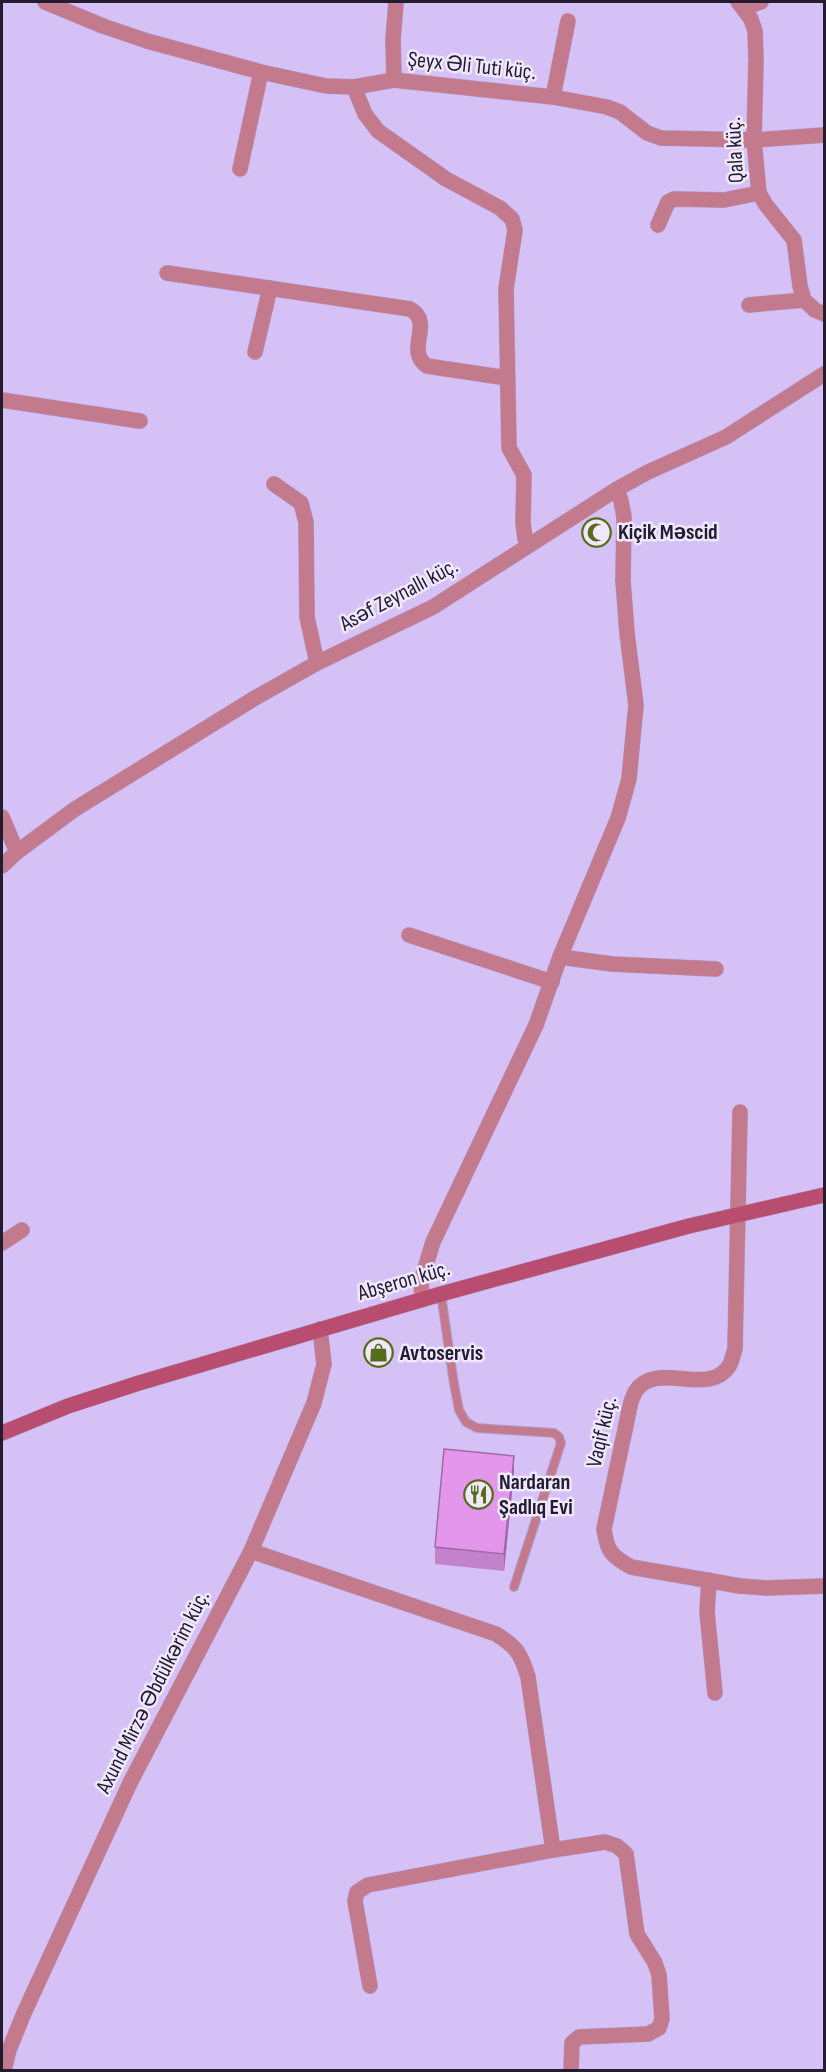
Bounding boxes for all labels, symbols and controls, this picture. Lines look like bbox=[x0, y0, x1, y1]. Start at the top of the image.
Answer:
street label: Şeyx Əli Tuti küç. bbox=[406, 46, 538, 86]
street label: Qala küç. bbox=[720, 116, 750, 184]
mosque icon: Kiçik Məscid bbox=[581, 516, 613, 548]
place label: Kiçik Məscid bbox=[618, 519, 718, 546]
street label: Asəf Zeynallı küç. bbox=[334, 553, 463, 638]
street label: Abşeron küç. bbox=[354, 1255, 453, 1307]
shop icon: Avtoservis bbox=[363, 1337, 395, 1369]
place label: Avtoservis bbox=[399, 1340, 483, 1367]
street label: Vaqif küç. bbox=[581, 1394, 623, 1470]
place label: Nardaran Şadlıq Evi bbox=[499, 1469, 573, 1521]
restaurant icon: Nardaran Şadlıq Evi bbox=[462, 1479, 494, 1511]
street label: Axund Mirzə Əbdülkərim küç. bbox=[90, 1586, 216, 1799]

